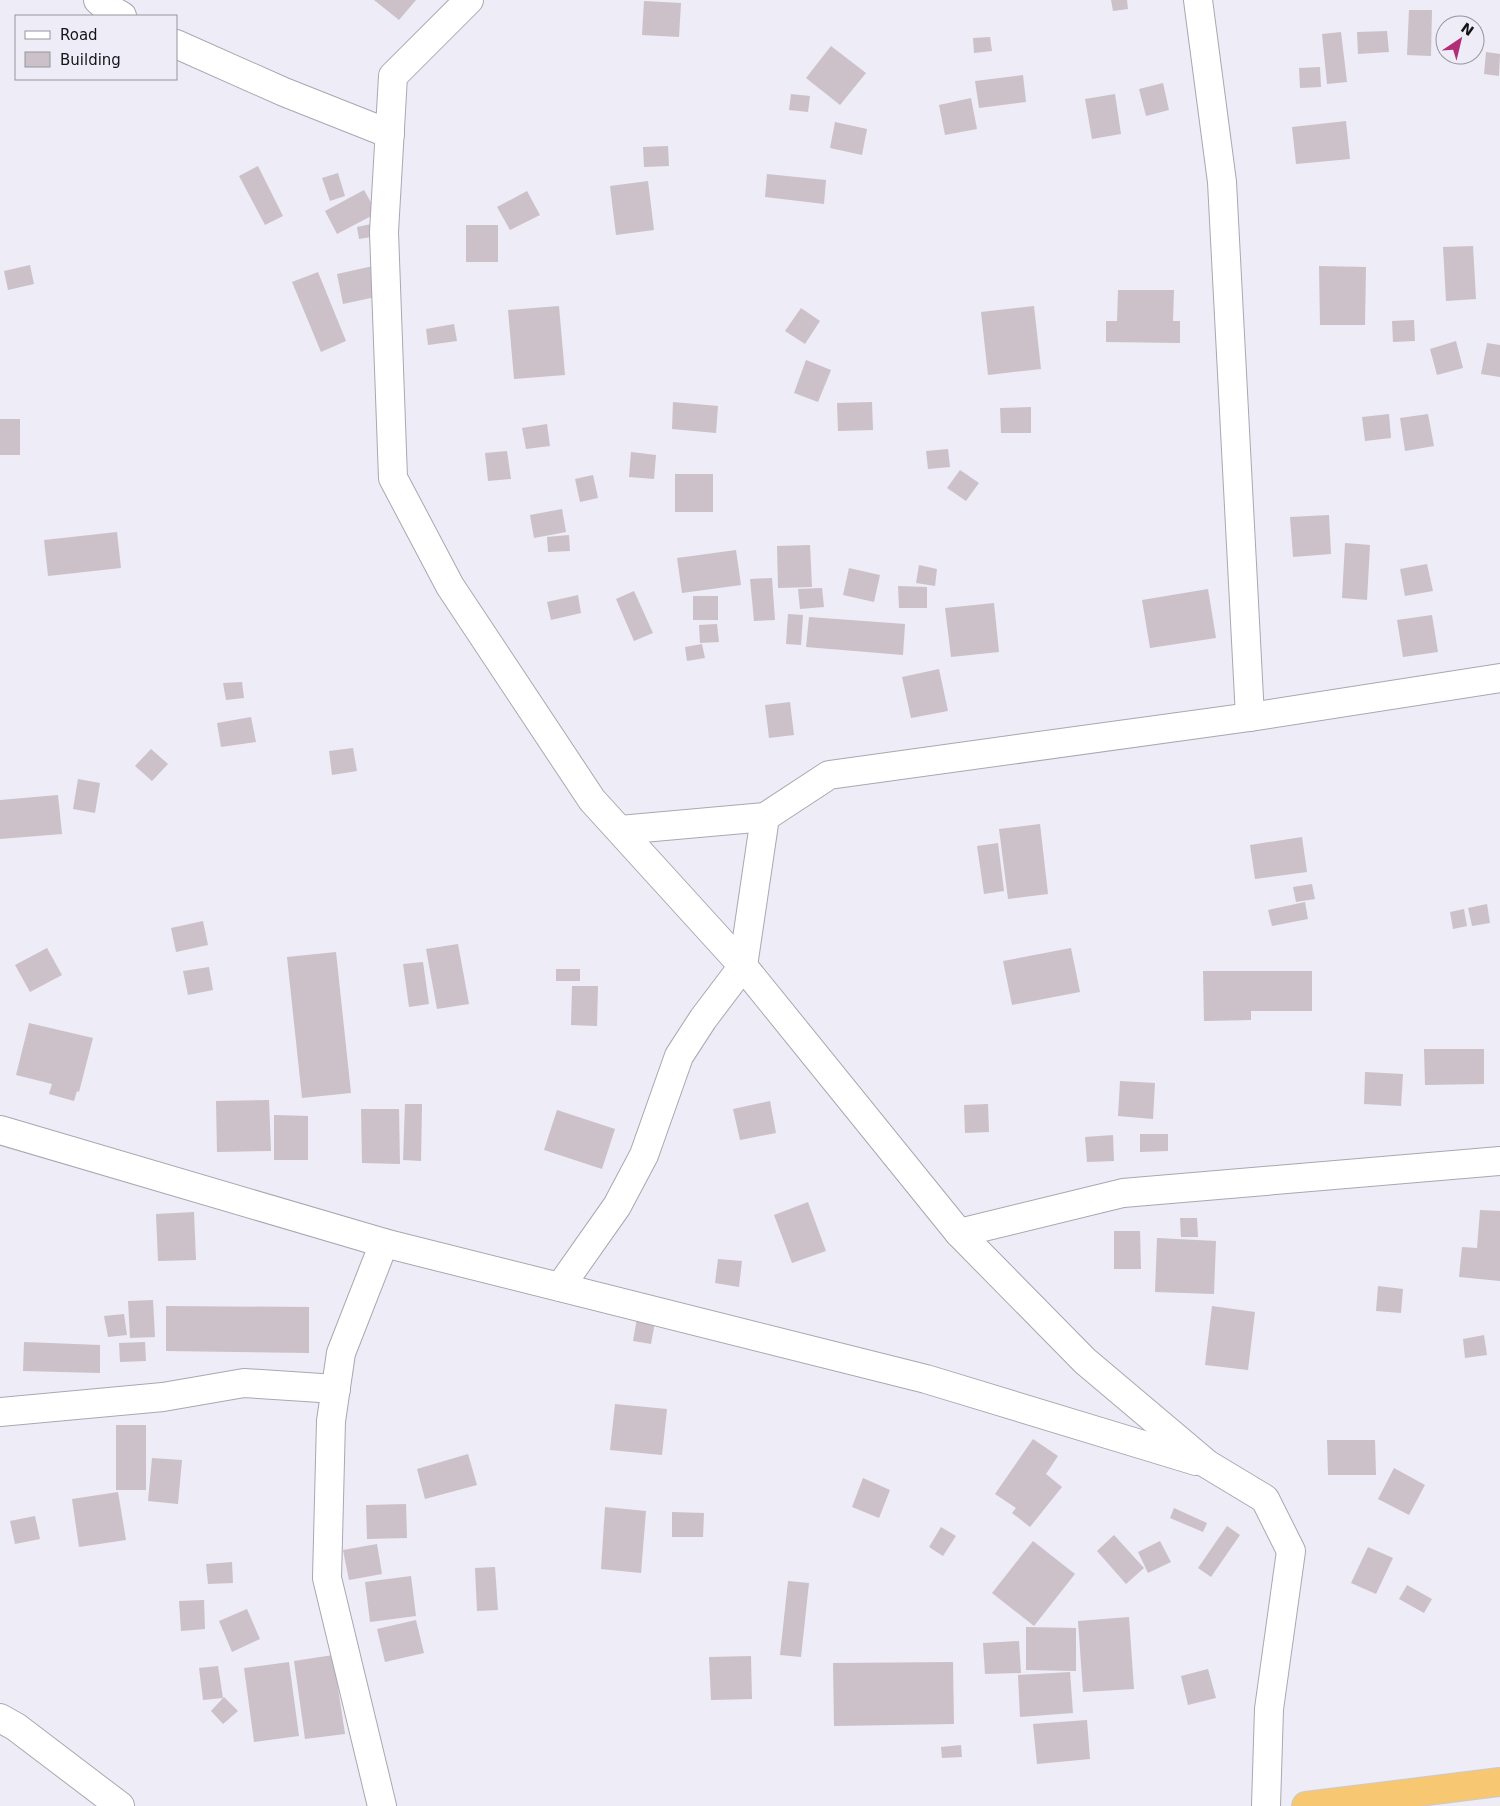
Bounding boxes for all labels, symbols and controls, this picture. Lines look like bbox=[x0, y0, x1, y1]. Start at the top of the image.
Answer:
legend bbox=[15, 15, 178, 80]
north arrow bbox=[1435, 15, 1485, 65]
text: N bbox=[1458, 19, 1477, 39]
text: Road bbox=[60, 26, 98, 44]
text: Building bbox=[60, 51, 121, 69]

